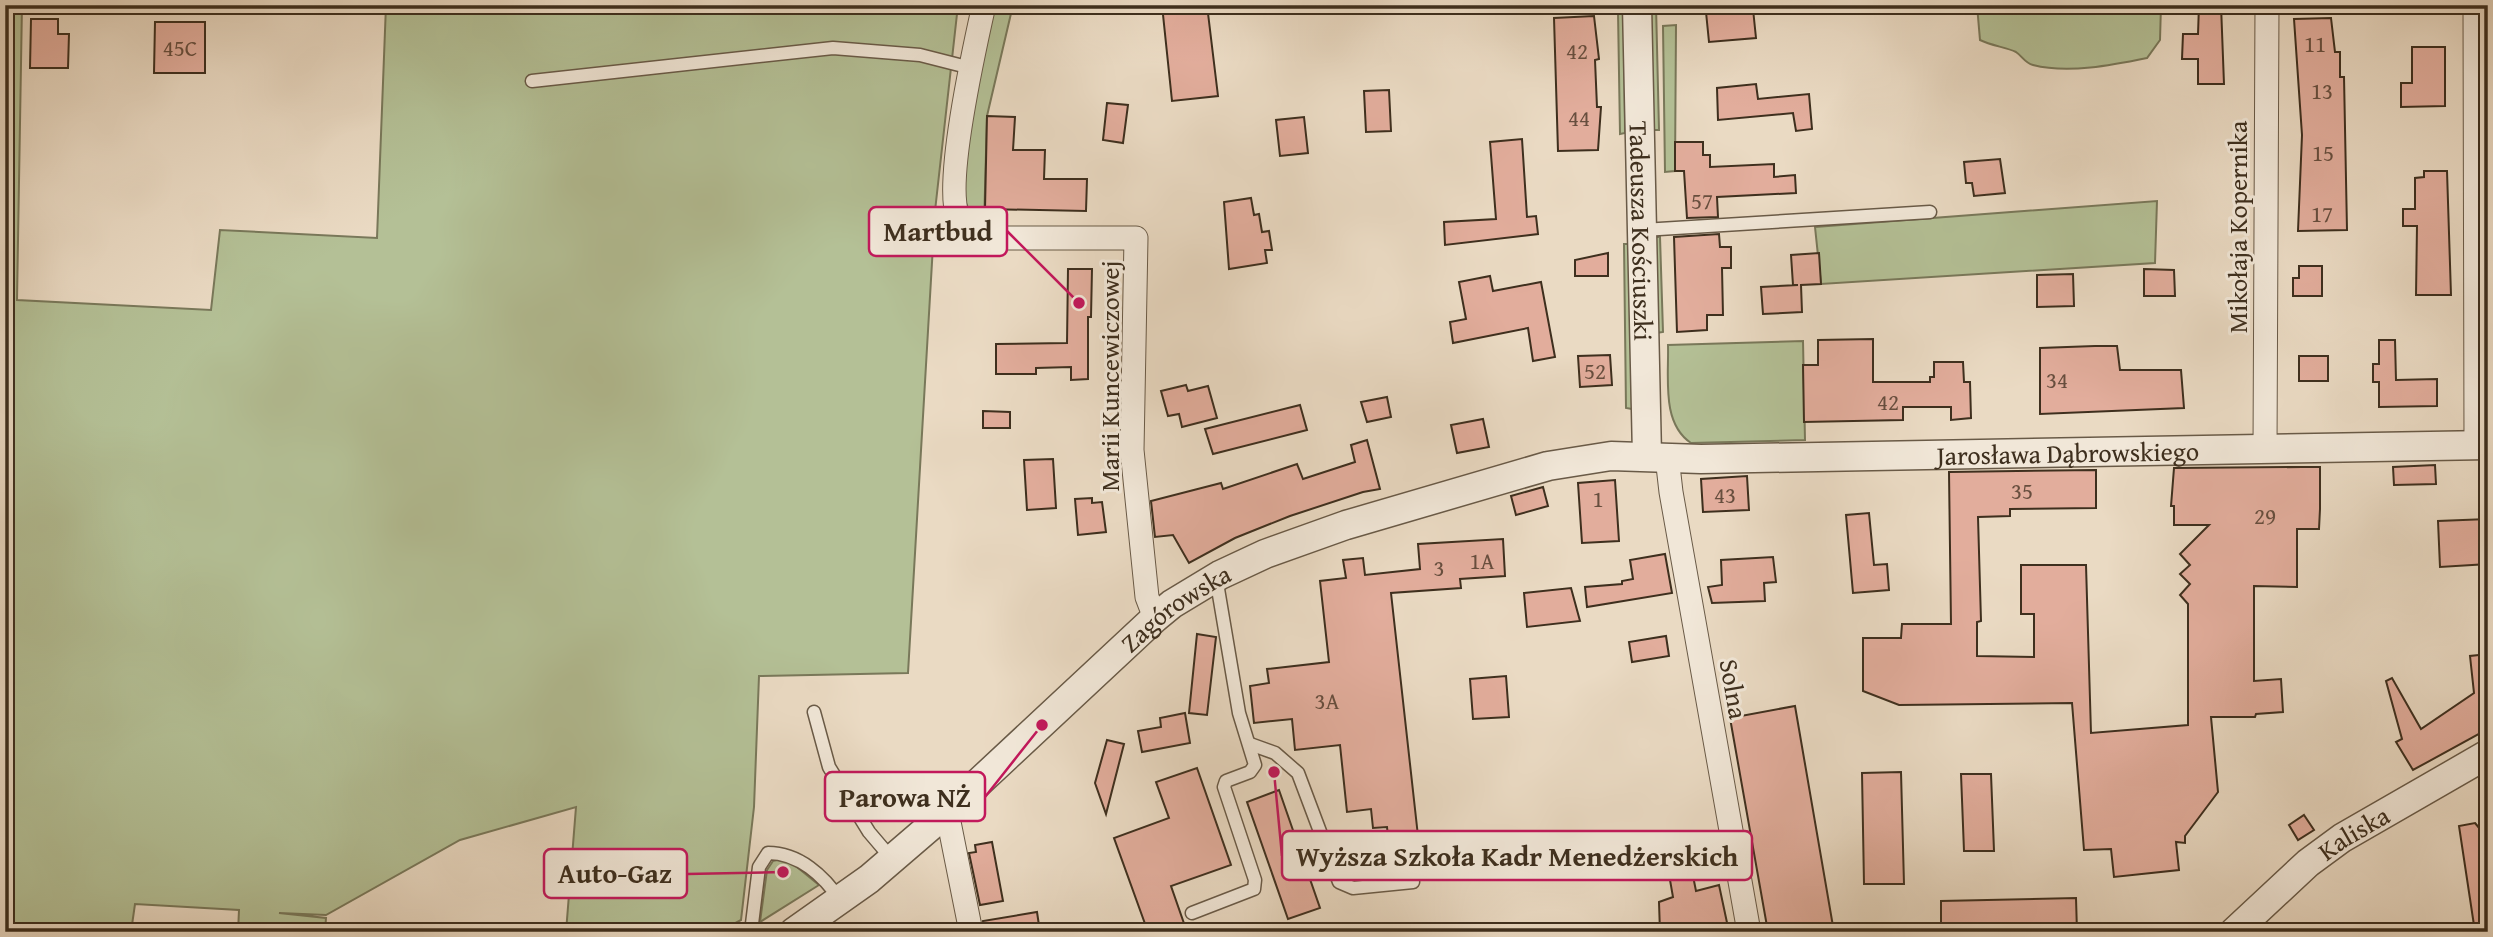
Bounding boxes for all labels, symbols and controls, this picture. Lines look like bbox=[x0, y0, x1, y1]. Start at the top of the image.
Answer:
house number: 11 bbox=[2304, 27, 2326, 60]
house number: 45C bbox=[163, 31, 197, 64]
house number: 42 bbox=[1566, 34, 1588, 67]
house number: 13 bbox=[2311, 74, 2333, 107]
house number: 44 bbox=[1568, 101, 1590, 134]
street label: Mikołaja Kopernika bbox=[2218, 120, 2257, 333]
street label: Tadeusza Kościuszki bbox=[1620, 121, 1664, 341]
house number: 15 bbox=[2312, 136, 2334, 169]
house number: 57 bbox=[1691, 184, 1713, 217]
house number: 17 bbox=[2311, 197, 2333, 230]
callout: Martbud bbox=[869, 207, 1007, 256]
text: Martbud bbox=[883, 210, 994, 251]
street label: Marii Kuncewiczowej bbox=[1090, 260, 1129, 492]
house number: 52 bbox=[1584, 354, 1606, 387]
house number: 34 bbox=[2046, 363, 2068, 396]
house number: 42 bbox=[1877, 385, 1899, 418]
street label: Jarosława Dąbrowskiego bbox=[1933, 431, 2199, 474]
house number: 35 bbox=[2011, 474, 2033, 507]
house number: 43 bbox=[1714, 478, 1736, 511]
house number: 1 bbox=[1592, 482, 1604, 515]
house number: 29 bbox=[2254, 499, 2276, 532]
house number: 1A bbox=[1469, 544, 1495, 577]
house number: 3 bbox=[1433, 551, 1445, 584]
street label: Zagórowska bbox=[1111, 553, 1238, 661]
street label: Solna bbox=[1710, 656, 1759, 723]
house number: 3A bbox=[1314, 684, 1340, 717]
callout: Parowa NŻ bbox=[825, 772, 985, 821]
text: Parowa NŻ bbox=[839, 776, 971, 817]
street label: Kaliska bbox=[2309, 795, 2397, 869]
callout: Wyższa Szkoła Kadr Menedżerskich bbox=[1282, 831, 1752, 880]
text: Wyższa Szkoła Kadr Menedżerskich bbox=[1296, 835, 1739, 876]
callout: Auto-Gaz bbox=[544, 849, 687, 898]
text: Auto-Gaz bbox=[558, 852, 672, 893]

